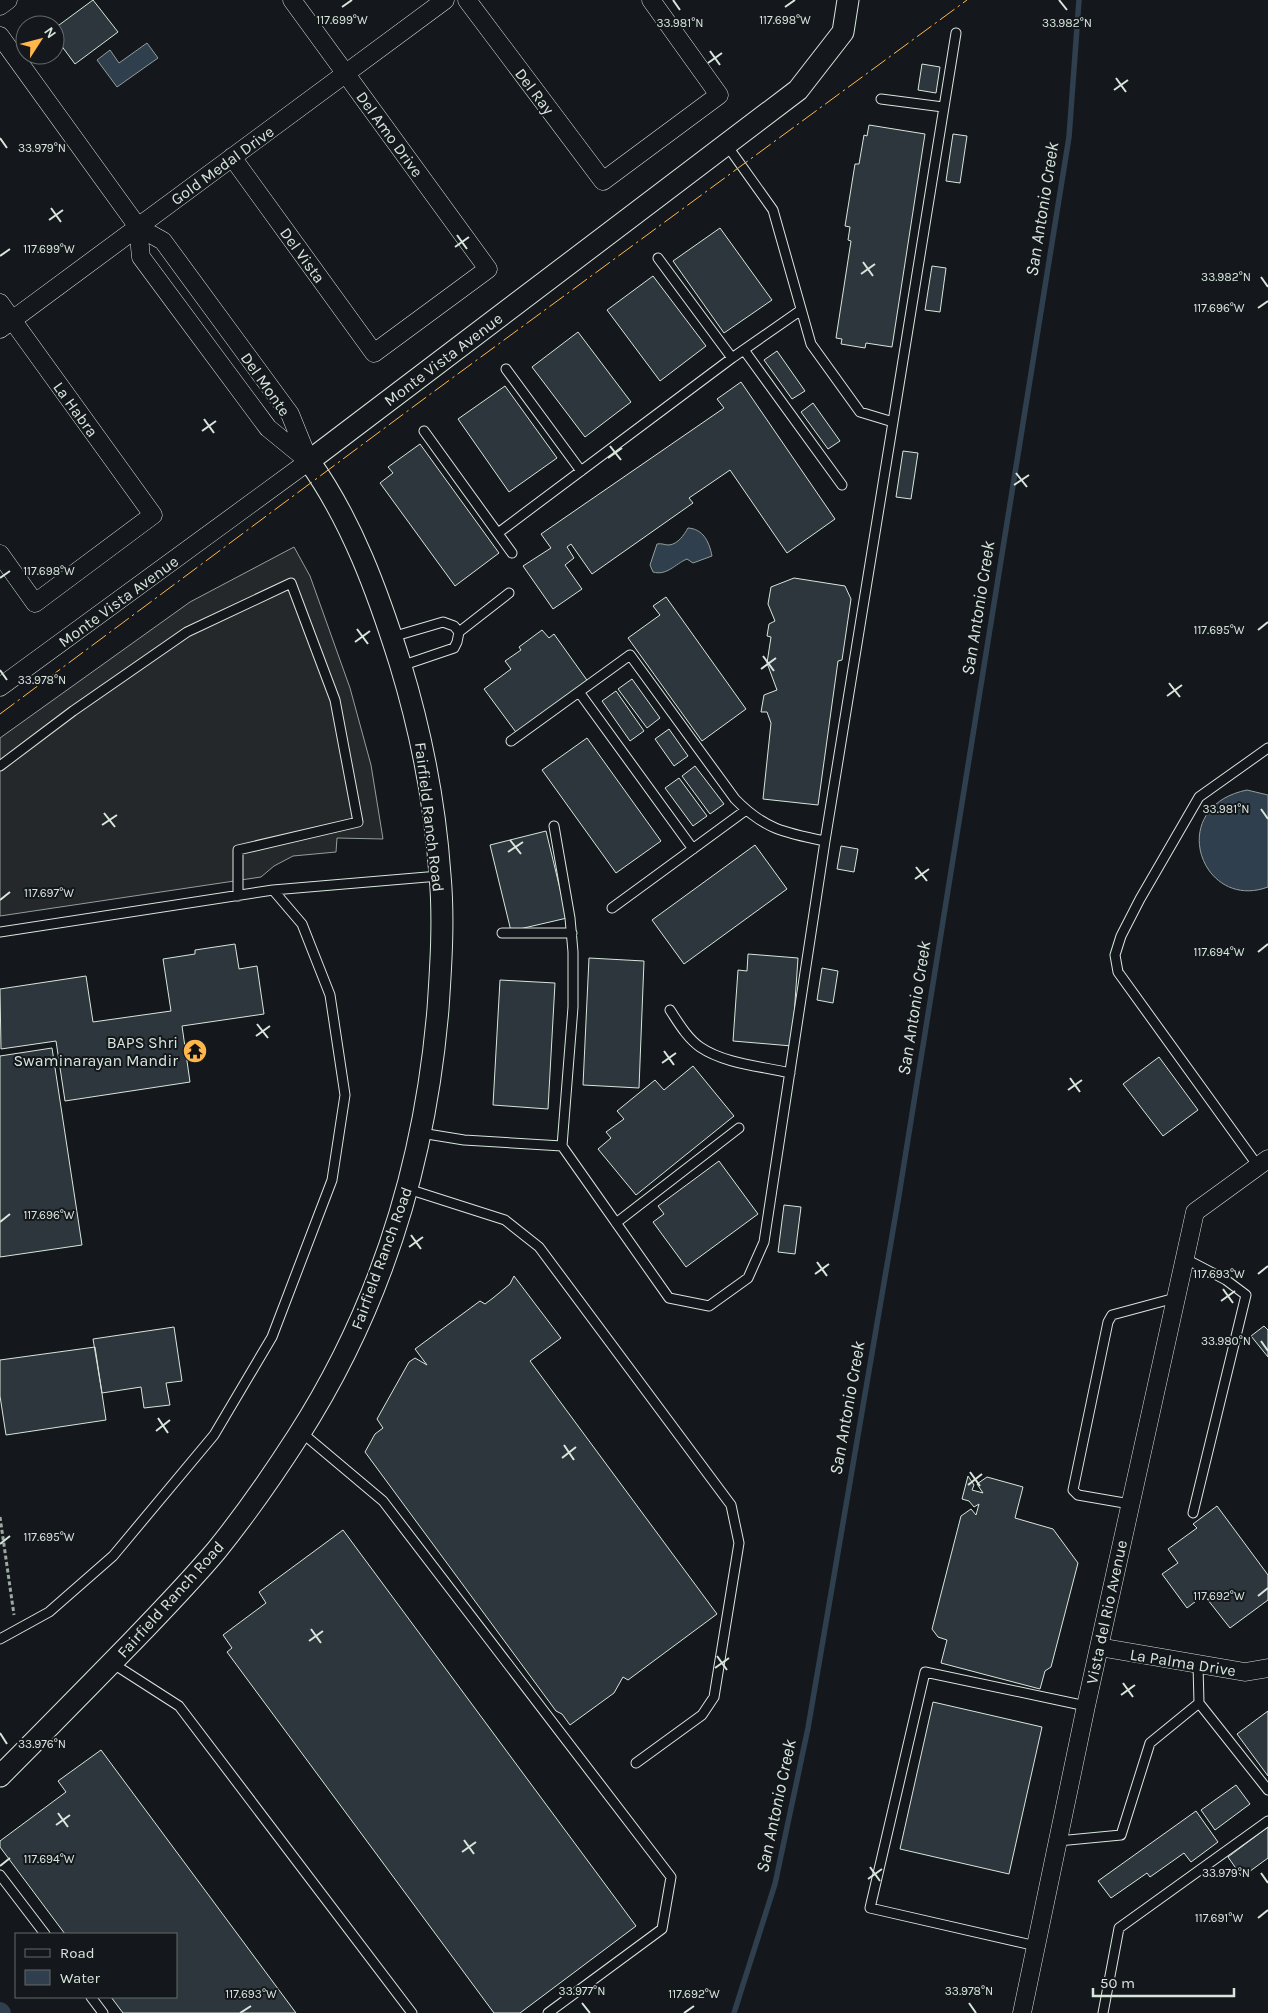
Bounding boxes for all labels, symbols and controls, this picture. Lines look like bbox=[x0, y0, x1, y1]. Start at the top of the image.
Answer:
text: 117.699°W bbox=[316, 13, 368, 27]
text: 117.698°W bbox=[759, 13, 811, 27]
north arrow bbox=[15, 15, 65, 65]
text: 33.981°N bbox=[657, 16, 703, 30]
text: 33.982°N bbox=[1042, 16, 1092, 30]
text: N bbox=[40, 24, 60, 42]
street label: Del Ray bbox=[511, 64, 558, 119]
street label: Del Amo Drive bbox=[352, 88, 427, 181]
street label: Gold Medal Drive bbox=[167, 122, 277, 209]
water label: San Antonio Creek bbox=[1021, 139, 1064, 278]
text: 33.979°N bbox=[18, 141, 66, 155]
street label: Del Vista bbox=[276, 224, 329, 287]
text: 117.699°W bbox=[23, 242, 75, 256]
text: 33.982°N bbox=[1201, 270, 1251, 284]
text: 117.696°W bbox=[1193, 301, 1245, 315]
street label: Monte Vista Avenue bbox=[380, 309, 506, 410]
street label: Del Monte bbox=[237, 349, 294, 420]
street label: La Habra bbox=[49, 378, 102, 441]
water label: San Antonio Creek bbox=[957, 538, 1000, 677]
street label: Monte Vista Avenue bbox=[55, 552, 182, 651]
text: 117.698°W bbox=[23, 564, 75, 578]
text: 117.695°W bbox=[1193, 623, 1245, 637]
text: 33.978°N bbox=[18, 673, 66, 687]
street label: Fairfield Ranch Road bbox=[411, 741, 448, 893]
text: 33.981°N bbox=[1203, 802, 1249, 816]
text: 117.697°W bbox=[24, 886, 74, 900]
water label: San Antonio Creek bbox=[893, 938, 936, 1077]
text: 117.694°W bbox=[1193, 945, 1245, 959]
place label: BAPS Shri Swaminarayan Mandir bbox=[13, 1033, 178, 1070]
temple icon: BAPS Shri Swaminarayan Mandir bbox=[182, 1038, 208, 1064]
street label: Fairfield Ranch Road bbox=[347, 1184, 416, 1332]
text: 117.696°W bbox=[23, 1208, 75, 1222]
text: 117.693°W bbox=[1193, 1267, 1245, 1281]
text: 33.980°N bbox=[1201, 1334, 1251, 1348]
water label: San Antonio Creek bbox=[824, 1338, 870, 1477]
text: 117.695°W bbox=[23, 1530, 75, 1544]
street label: Fairfield Ranch Road bbox=[113, 1537, 228, 1662]
street label: Vista del Rio Avenue bbox=[1082, 1538, 1131, 1686]
text: 117.692°W bbox=[1193, 1589, 1245, 1603]
street label: La Palma Drive bbox=[1129, 1645, 1237, 1680]
text: 33.976°N bbox=[18, 1737, 66, 1751]
water label: San Antonio Creek bbox=[751, 1737, 801, 1875]
text: 117.694°W bbox=[23, 1852, 75, 1866]
text: 33.979°N bbox=[1202, 1866, 1250, 1880]
text: 117.691°W bbox=[1195, 1911, 1243, 1925]
legend bbox=[15, 1933, 178, 1998]
text: Road bbox=[60, 1944, 95, 1962]
scale bar bbox=[1093, 1966, 1234, 1998]
text: Water bbox=[60, 1969, 101, 1987]
text: 50 m bbox=[1100, 1974, 1135, 1992]
text: 33.977°N bbox=[559, 1984, 605, 1998]
text: 33.978°N bbox=[945, 1984, 993, 1998]
text: 117.693°W bbox=[225, 1987, 277, 2001]
text: 117.692°W bbox=[668, 1987, 720, 2001]

